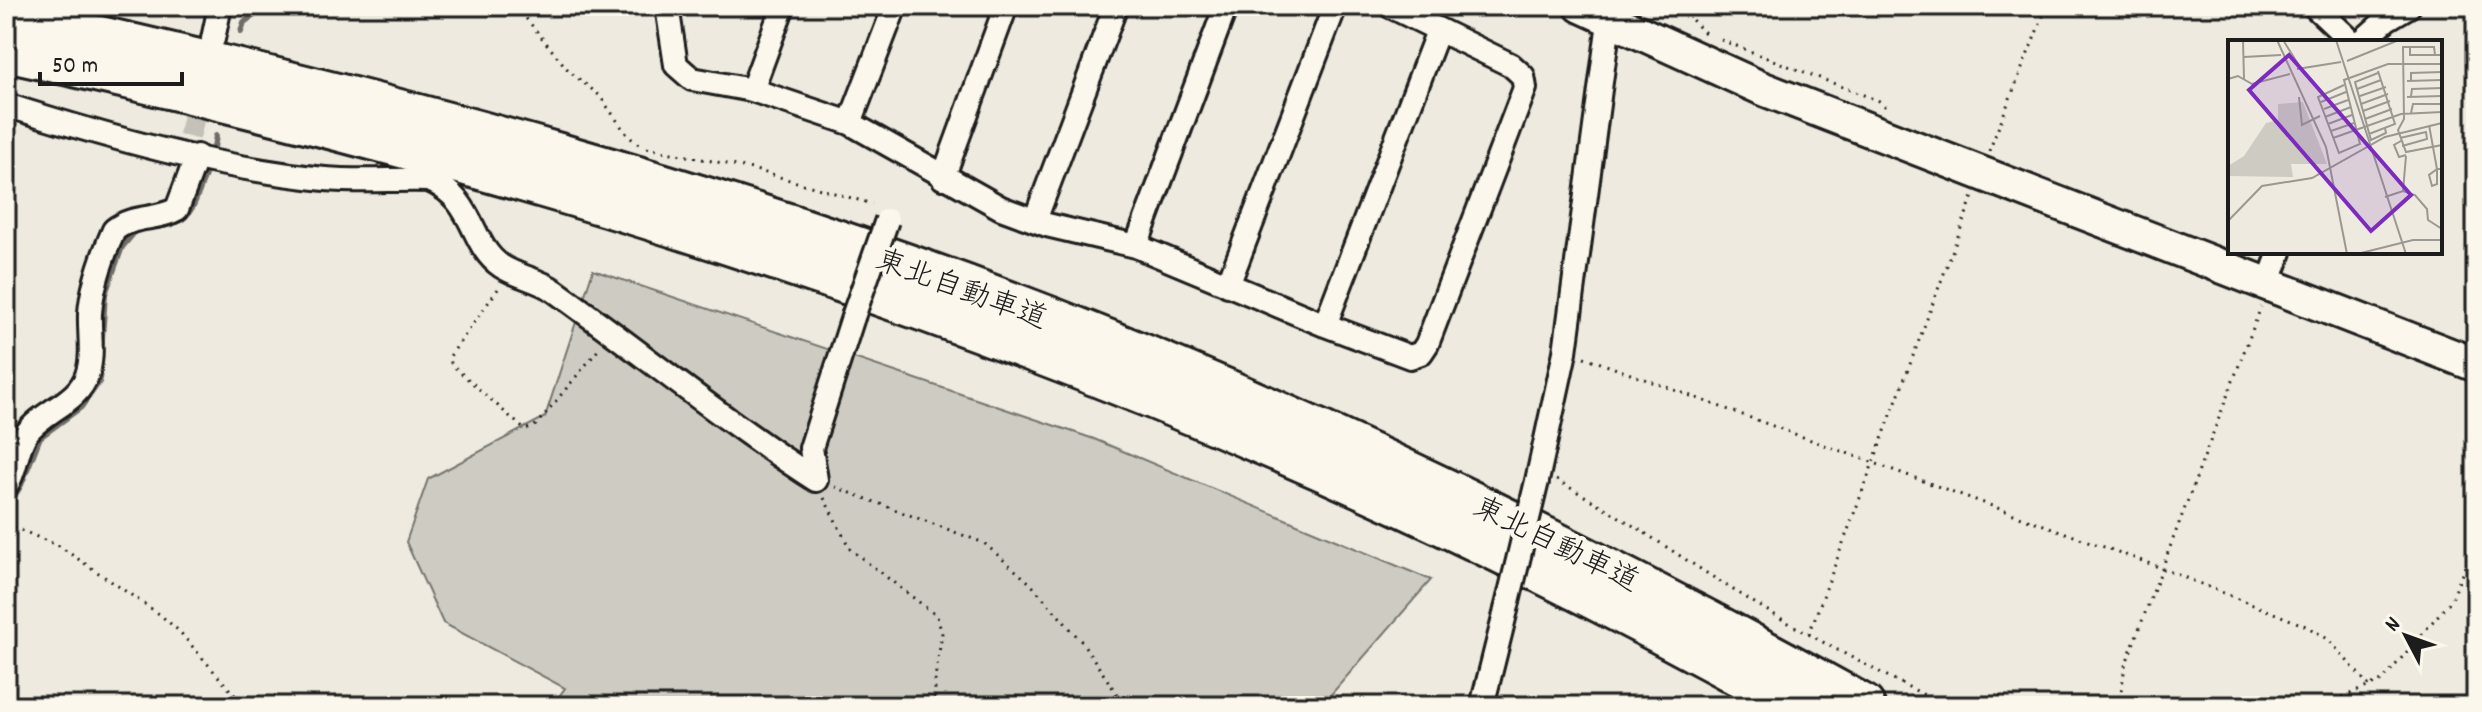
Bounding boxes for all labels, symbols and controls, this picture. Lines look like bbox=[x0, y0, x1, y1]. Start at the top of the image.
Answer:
scale bar bbox=[40, 36, 182, 86]
inset map bbox=[2228, 40, 2442, 254]
text: 50 m bbox=[52, 50, 98, 84]
street label: 東北自動車道 bbox=[869, 241, 1052, 343]
street label: 東北自動車道 bbox=[1465, 488, 1645, 606]
north arrow bbox=[2366, 596, 2446, 676]
text: N bbox=[2378, 611, 2409, 639]

